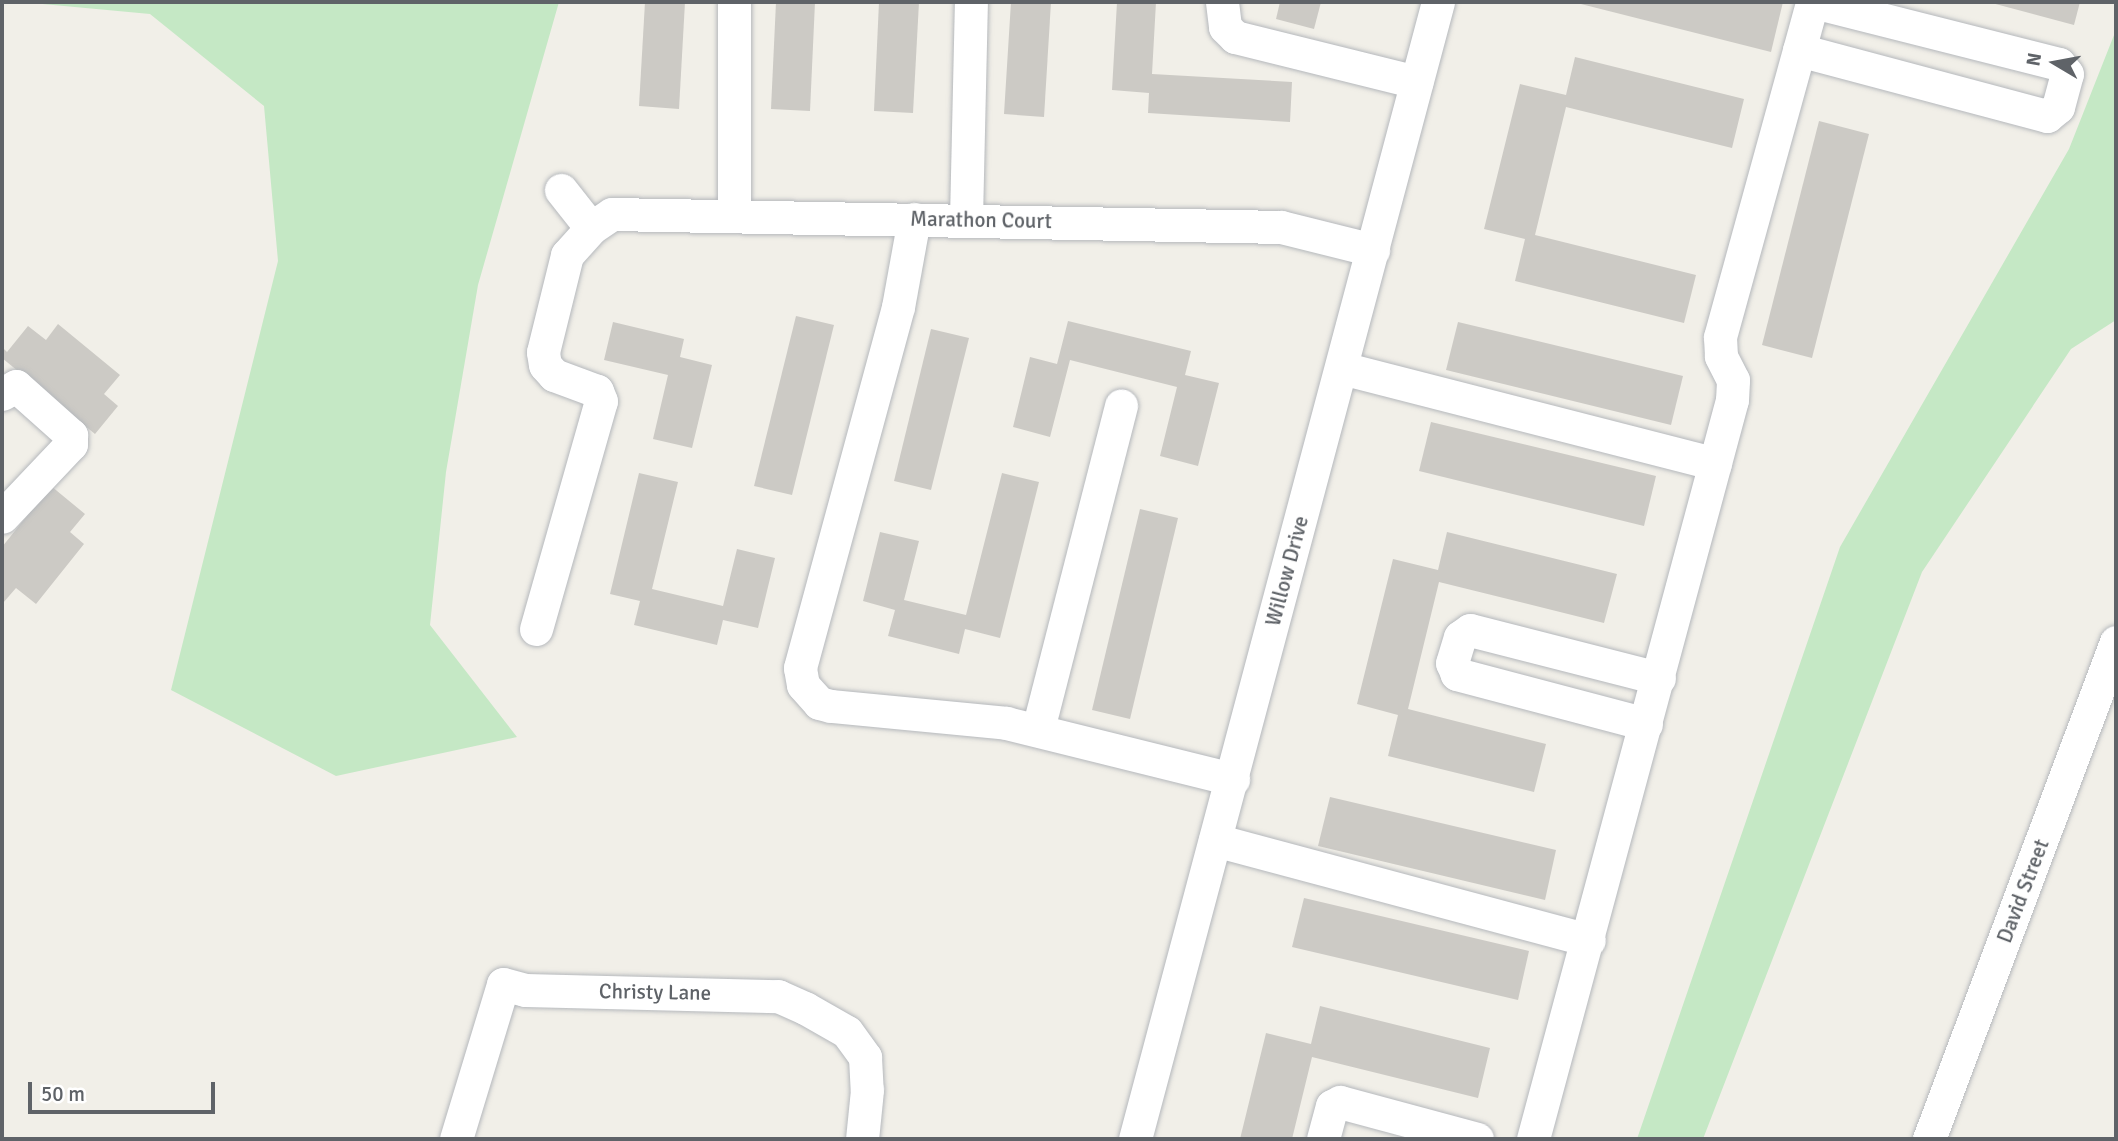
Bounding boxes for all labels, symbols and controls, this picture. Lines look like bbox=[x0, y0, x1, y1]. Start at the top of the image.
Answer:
north arrow bbox=[2020, 28, 2090, 98]
text: N bbox=[2021, 51, 2047, 68]
street label: Marathon Court bbox=[910, 206, 1052, 234]
street label: Willow Drive bbox=[1260, 513, 1314, 629]
street label: David Street bbox=[1992, 836, 2054, 946]
street label: Christy Lane bbox=[599, 978, 711, 1006]
scale bar bbox=[32, 1068, 219, 1112]
text: 50 m bbox=[41, 1081, 85, 1107]

